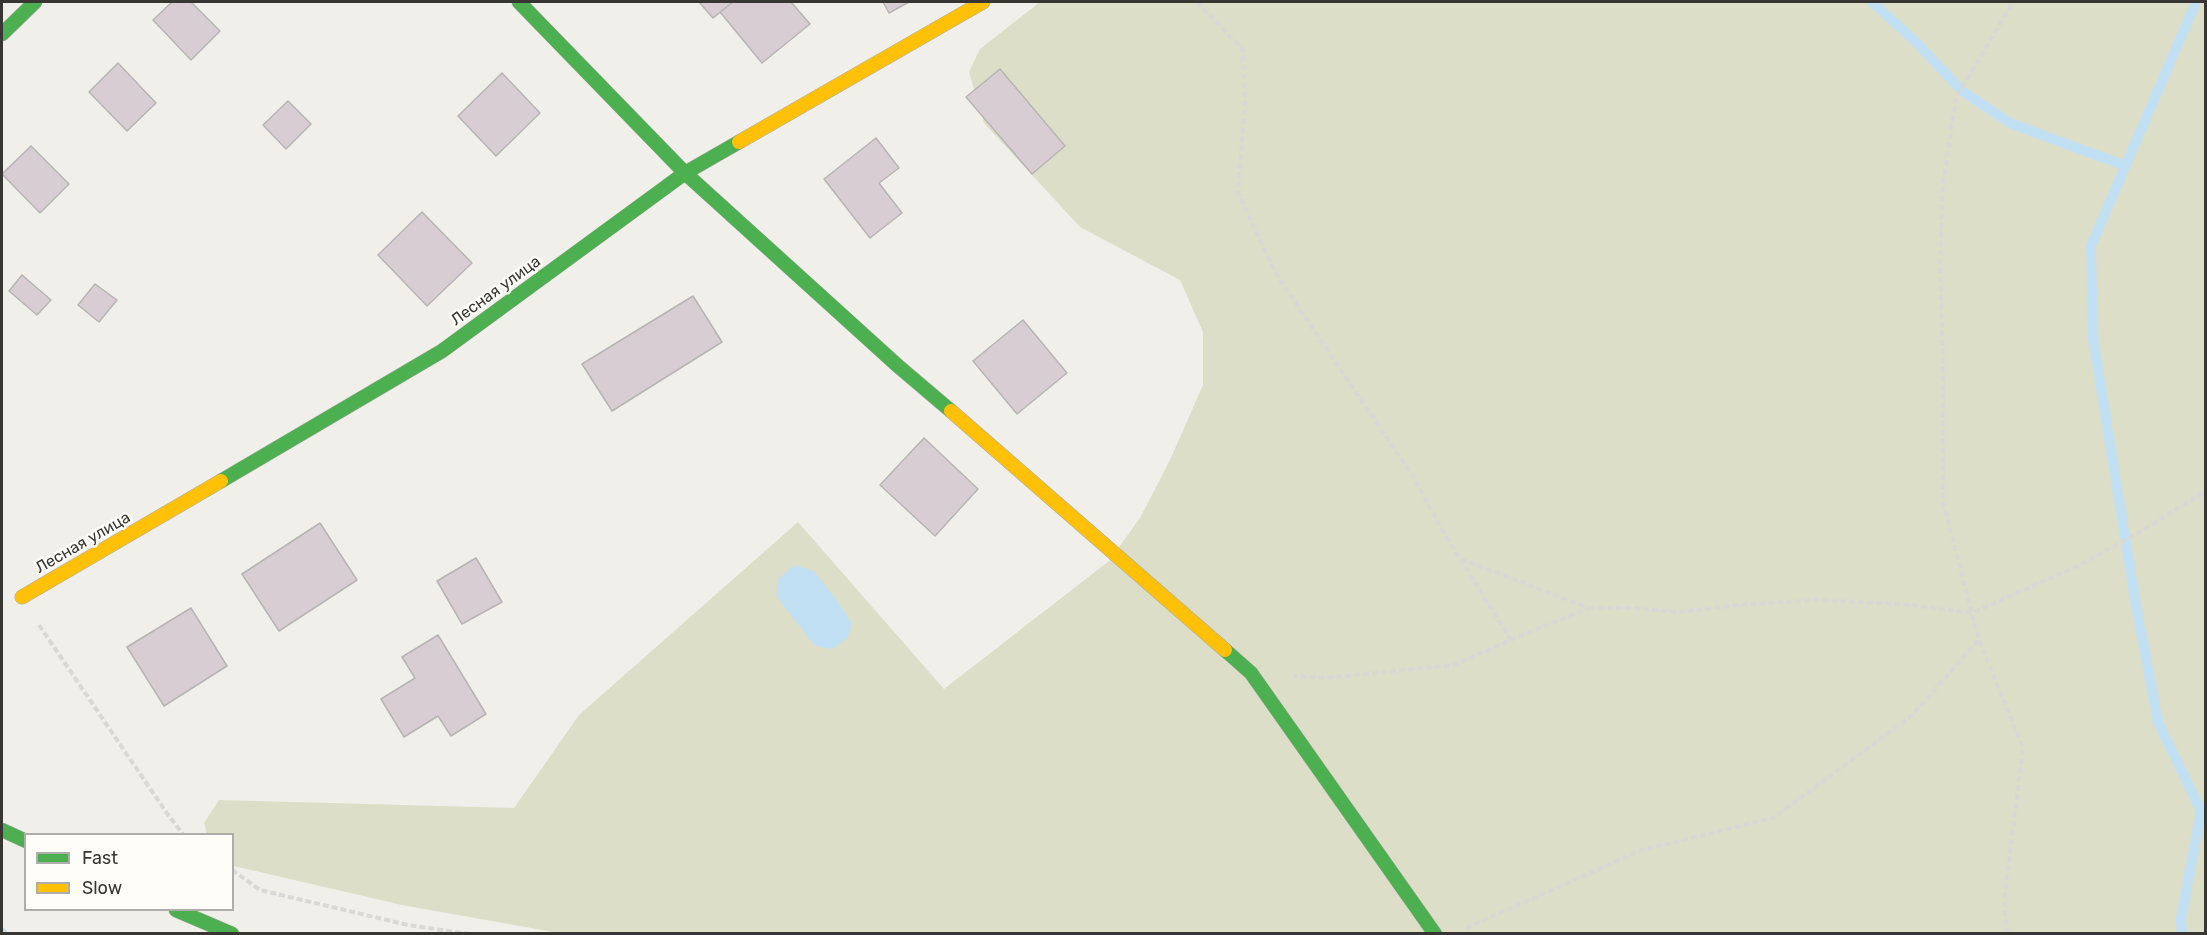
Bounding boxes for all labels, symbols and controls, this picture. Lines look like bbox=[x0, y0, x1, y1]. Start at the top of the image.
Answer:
street label: Лесная улица bbox=[447, 252, 545, 330]
street label: Лесная улица bbox=[32, 508, 134, 578]
legend bbox=[24, 833, 234, 911]
text: Fast bbox=[82, 847, 118, 869]
text: Slow bbox=[82, 877, 122, 899]

